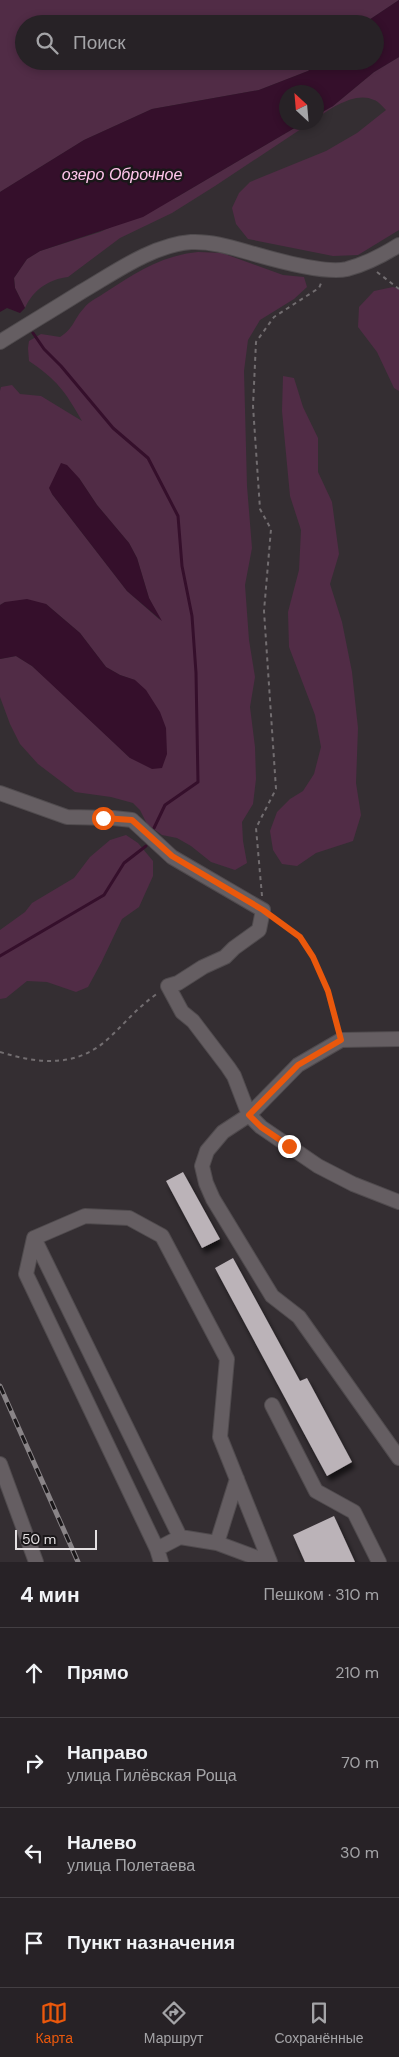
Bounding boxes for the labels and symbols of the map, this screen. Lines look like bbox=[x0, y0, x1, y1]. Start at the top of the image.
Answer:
north arrow bbox=[279, 85, 324, 130]
water label: озеро Оброчное bbox=[62, 164, 182, 185]
route start bbox=[92, 807, 115, 830]
route end bbox=[278, 1135, 301, 1158]
scale bar bbox=[15, 1527, 98, 1550]

